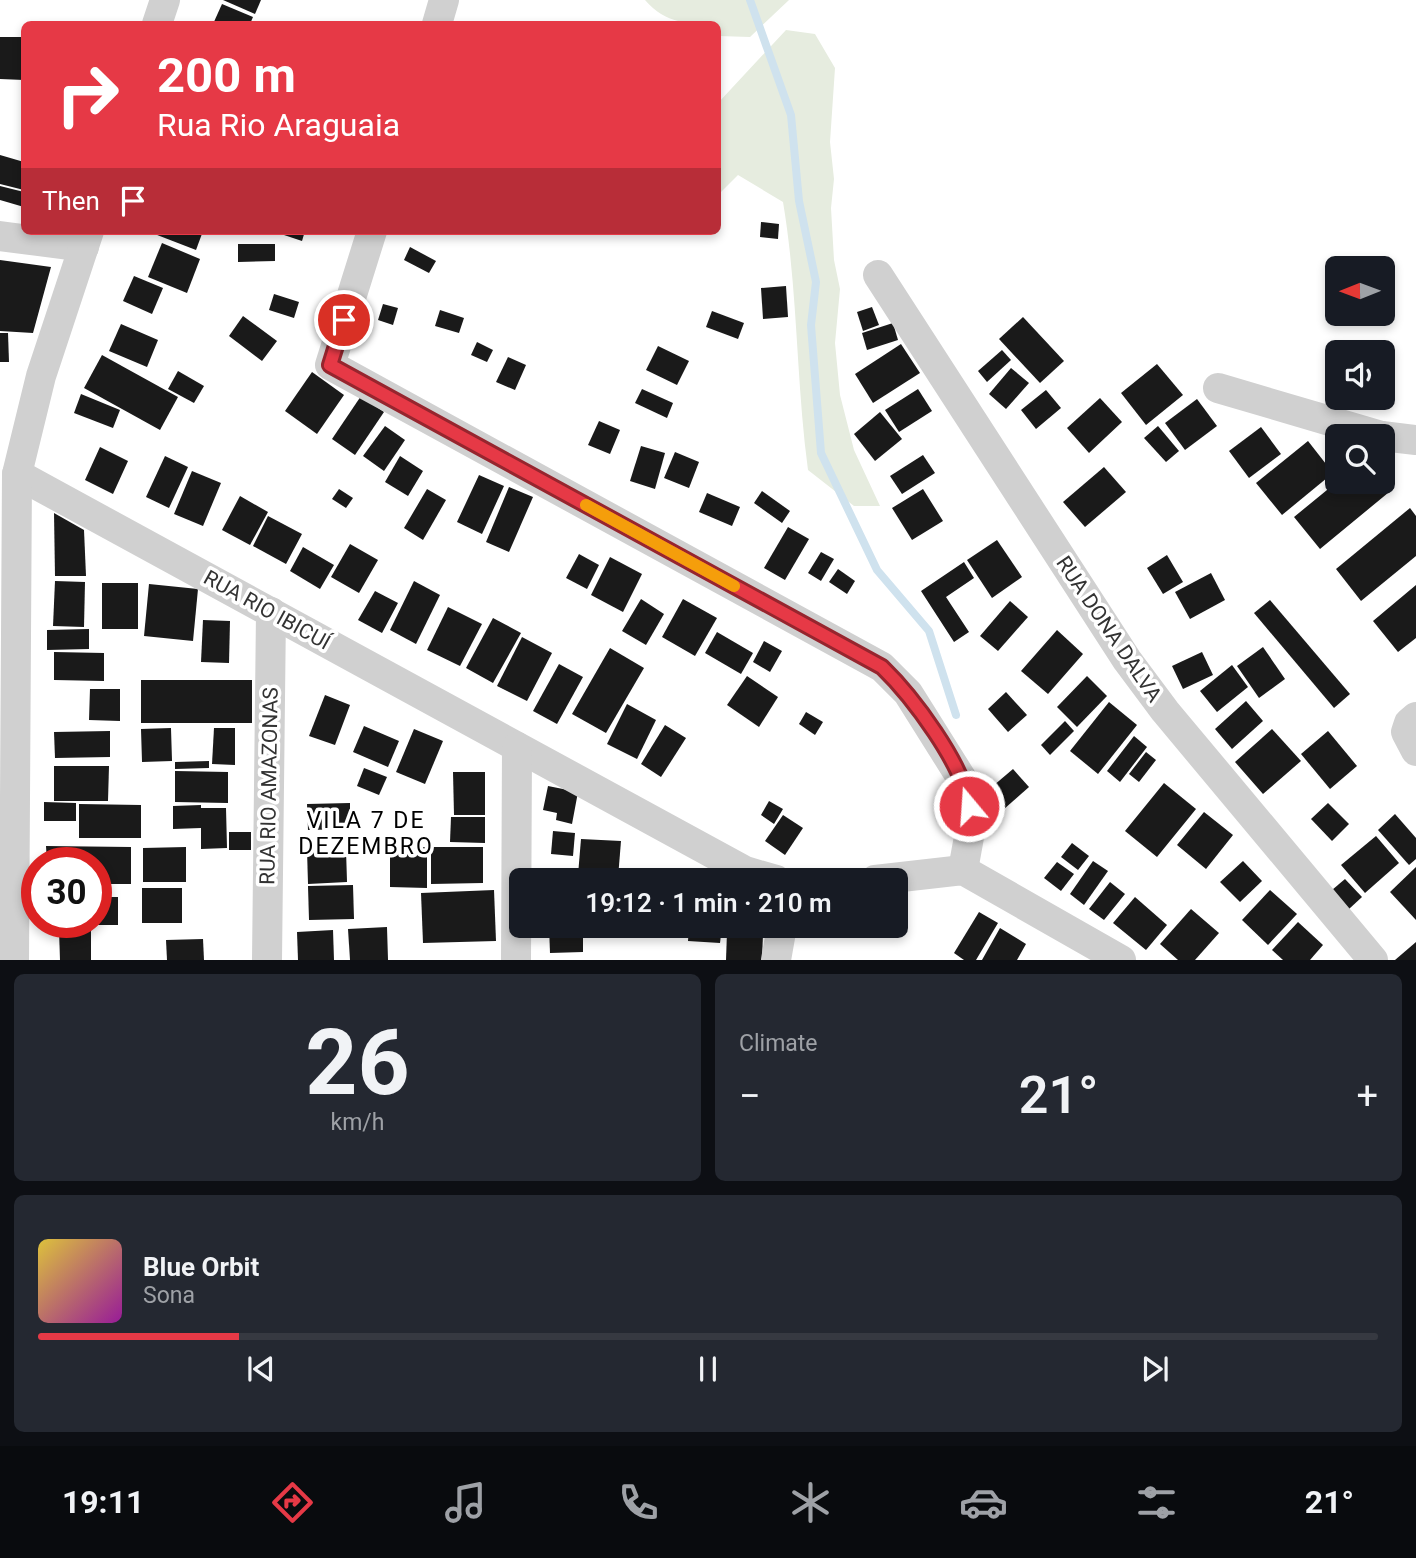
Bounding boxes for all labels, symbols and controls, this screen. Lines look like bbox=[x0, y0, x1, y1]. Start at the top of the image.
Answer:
text: 200 m bbox=[157, 47, 296, 104]
icon: right bbox=[42, 49, 133, 140]
text: Rua Rio Araguaia bbox=[157, 106, 400, 144]
icon: arrive bbox=[114, 182, 152, 220]
text: Then bbox=[42, 186, 100, 216]
north arrow bbox=[1325, 256, 1395, 326]
map controls bbox=[1325, 256, 1395, 494]
pin bbox=[314, 290, 374, 350]
icon: arrive bbox=[325, 301, 363, 339]
button: sound bbox=[1325, 340, 1395, 410]
button: search bbox=[1325, 424, 1395, 494]
street label: RUA DONA DALVA bbox=[1051, 552, 1167, 707]
street label: RUA RIO IBICUÍ bbox=[199, 565, 336, 655]
street label: RUA RIO AMAZONAS bbox=[255, 687, 283, 885]
position arrow bbox=[932, 769, 1006, 843]
district label: VILA 7 DE DEZEMBRO bbox=[298, 807, 434, 860]
speed limit sign: 30 bbox=[21, 847, 112, 938]
text: 19:12 · 1 min · 210 m bbox=[585, 888, 832, 918]
text: 26 bbox=[305, 1010, 410, 1116]
text: Climate bbox=[739, 1030, 818, 1057]
text: 21° bbox=[1019, 1065, 1098, 1126]
text: − bbox=[739, 1074, 761, 1118]
text: + bbox=[1356, 1074, 1378, 1118]
text: km/h bbox=[331, 1109, 385, 1136]
text: Blue Orbit bbox=[143, 1252, 259, 1282]
text: Sona bbox=[143, 1282, 195, 1309]
icon: previous bbox=[242, 1350, 280, 1388]
icon: pause bbox=[689, 1350, 727, 1388]
icon: next bbox=[1136, 1350, 1174, 1388]
icon: directions bbox=[268, 1478, 317, 1527]
icon: music bbox=[441, 1478, 490, 1527]
icon: phone bbox=[614, 1478, 663, 1527]
icon: climate bbox=[786, 1478, 835, 1527]
icon: car bbox=[959, 1478, 1008, 1527]
icon: filters bbox=[1132, 1478, 1181, 1527]
text: 19:11 bbox=[62, 1483, 144, 1521]
text: 21° bbox=[1305, 1483, 1354, 1521]

